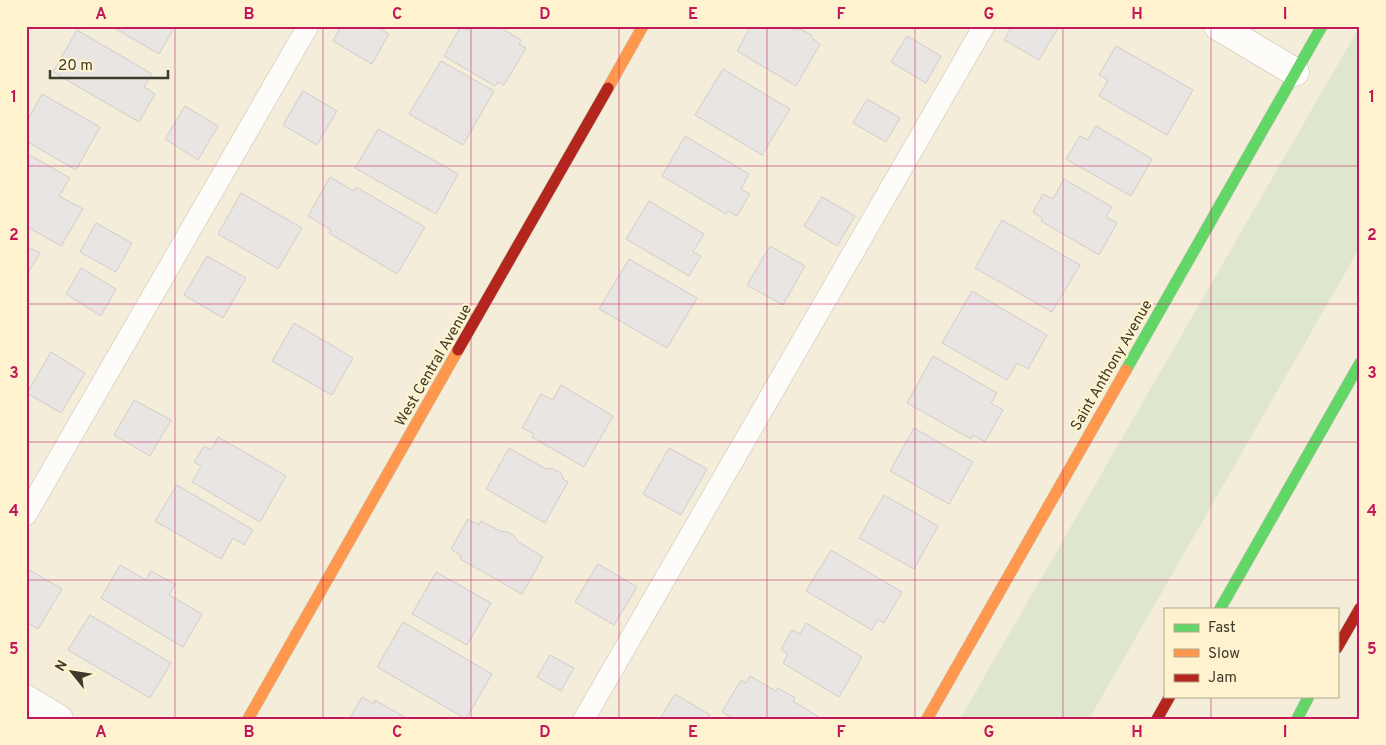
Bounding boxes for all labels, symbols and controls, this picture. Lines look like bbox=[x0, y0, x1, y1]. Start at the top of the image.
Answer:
text: A bbox=[95, 5, 107, 25]
text: B bbox=[243, 5, 255, 25]
text: C bbox=[392, 5, 402, 25]
text: D bbox=[539, 5, 551, 25]
text: E bbox=[688, 5, 698, 25]
text: F bbox=[836, 5, 846, 25]
text: G bbox=[984, 5, 994, 25]
text: H bbox=[1131, 5, 1143, 25]
text: I bbox=[1283, 5, 1287, 25]
scale bar bbox=[50, 48, 168, 80]
text: 20 m bbox=[58, 57, 93, 76]
text: 1 bbox=[11, 88, 17, 108]
text: 1 bbox=[1369, 88, 1375, 108]
text: 2 bbox=[9, 226, 19, 246]
text: 2 bbox=[1367, 226, 1377, 246]
street label: Saint Anthony Avenue bbox=[1067, 297, 1157, 434]
street label: West Central Avenue bbox=[392, 301, 477, 430]
text: 3 bbox=[9, 364, 19, 384]
text: 3 bbox=[1367, 364, 1377, 384]
text: 4 bbox=[9, 502, 19, 522]
text: 4 bbox=[1367, 502, 1377, 522]
legend bbox=[1164, 608, 1338, 698]
text: Fast bbox=[1208, 619, 1236, 638]
text: 5 bbox=[9, 640, 19, 660]
text: 5 bbox=[1367, 640, 1377, 660]
text: Slow bbox=[1208, 645, 1240, 664]
north arrow bbox=[48, 648, 98, 698]
text: N bbox=[52, 658, 72, 675]
text: Jam bbox=[1208, 669, 1237, 688]
text: A bbox=[95, 723, 107, 743]
text: B bbox=[243, 723, 255, 743]
text: C bbox=[392, 723, 402, 743]
text: D bbox=[539, 723, 551, 743]
text: E bbox=[688, 723, 698, 743]
text: F bbox=[836, 723, 846, 743]
text: G bbox=[984, 723, 994, 743]
text: H bbox=[1131, 723, 1143, 743]
text: I bbox=[1283, 723, 1287, 743]

